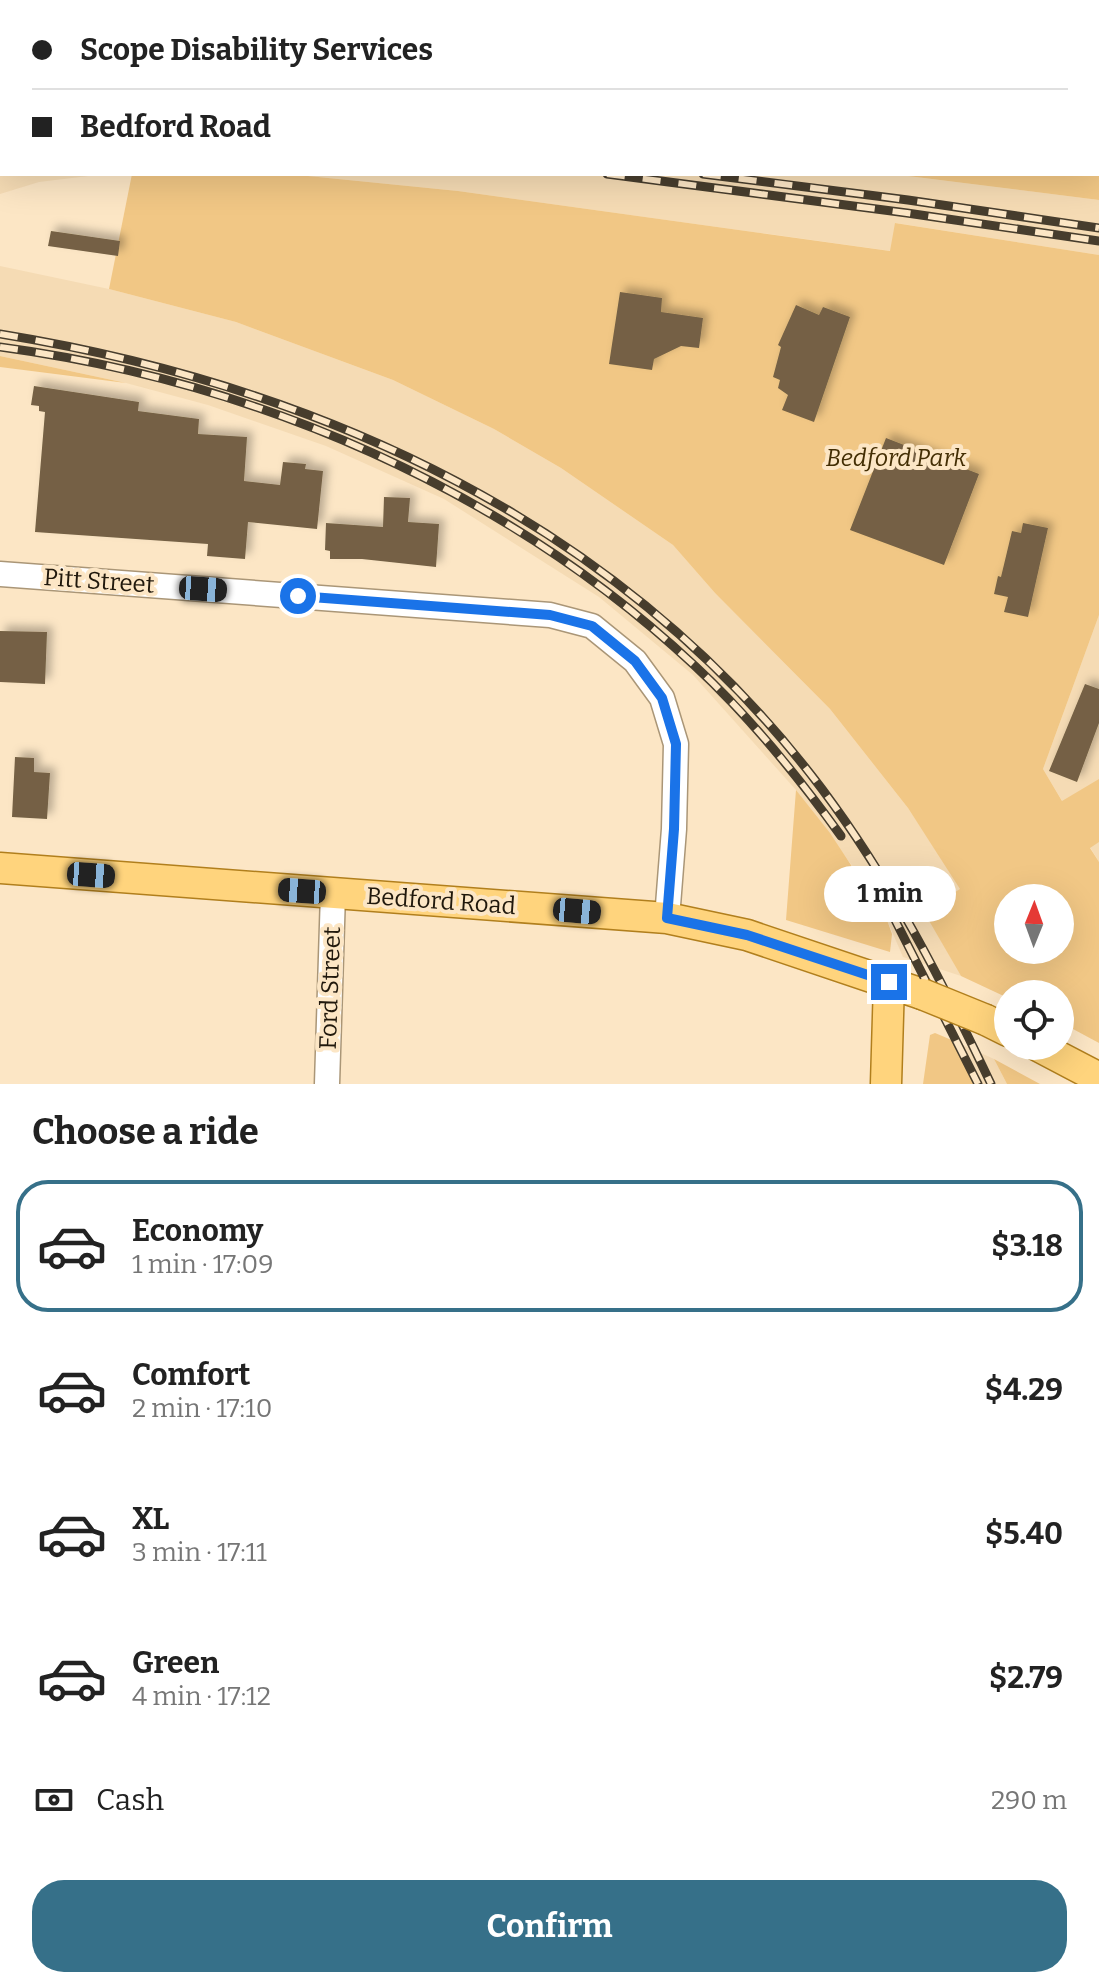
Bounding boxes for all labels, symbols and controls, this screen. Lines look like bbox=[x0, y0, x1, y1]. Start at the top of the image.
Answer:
text: Scope Disability Services bbox=[80, 32, 433, 68]
text: Bedford Road bbox=[80, 109, 271, 145]
park label: Bedford Park bbox=[826, 444, 967, 472]
street label: Pitt Street bbox=[43, 563, 156, 599]
car bbox=[178, 575, 228, 603]
route start bbox=[280, 578, 316, 614]
car bbox=[66, 861, 116, 889]
callout: 1 min bbox=[823, 866, 955, 922]
car bbox=[277, 877, 327, 905]
text: 1 min bbox=[857, 878, 923, 909]
street label: Bedford Road bbox=[365, 882, 517, 920]
north arrow bbox=[994, 884, 1074, 964]
map controls bbox=[994, 884, 1074, 1060]
car bbox=[552, 897, 602, 925]
street label: Ford Street bbox=[314, 926, 346, 1050]
route end bbox=[871, 964, 907, 1000]
button: locate bbox=[994, 980, 1074, 1060]
text: Choose a ride bbox=[32, 1110, 259, 1154]
icon: car bbox=[36, 1210, 108, 1282]
text: Economy bbox=[132, 1213, 263, 1249]
text: $3.18 bbox=[991, 1228, 1063, 1264]
text: 1 min · 17:09 bbox=[132, 1249, 273, 1280]
icon: car bbox=[36, 1354, 108, 1426]
text: Comfort bbox=[132, 1357, 250, 1393]
text: $4.29 bbox=[985, 1372, 1063, 1408]
text: 2 min · 17:10 bbox=[132, 1393, 272, 1424]
icon: car bbox=[36, 1498, 108, 1570]
text: XL bbox=[132, 1501, 169, 1537]
text: $5.40 bbox=[985, 1516, 1063, 1552]
text: 3 min · 17:11 bbox=[132, 1537, 267, 1568]
icon: car bbox=[36, 1642, 108, 1714]
text: Green bbox=[132, 1645, 219, 1681]
text: $2.79 bbox=[989, 1660, 1063, 1696]
text: 4 min · 17:12 bbox=[132, 1681, 271, 1712]
icon: cash bbox=[32, 1778, 76, 1822]
text: Cash bbox=[96, 1782, 164, 1818]
text: 290 m bbox=[991, 1785, 1067, 1816]
button: Confirm bbox=[32, 1880, 1067, 1972]

